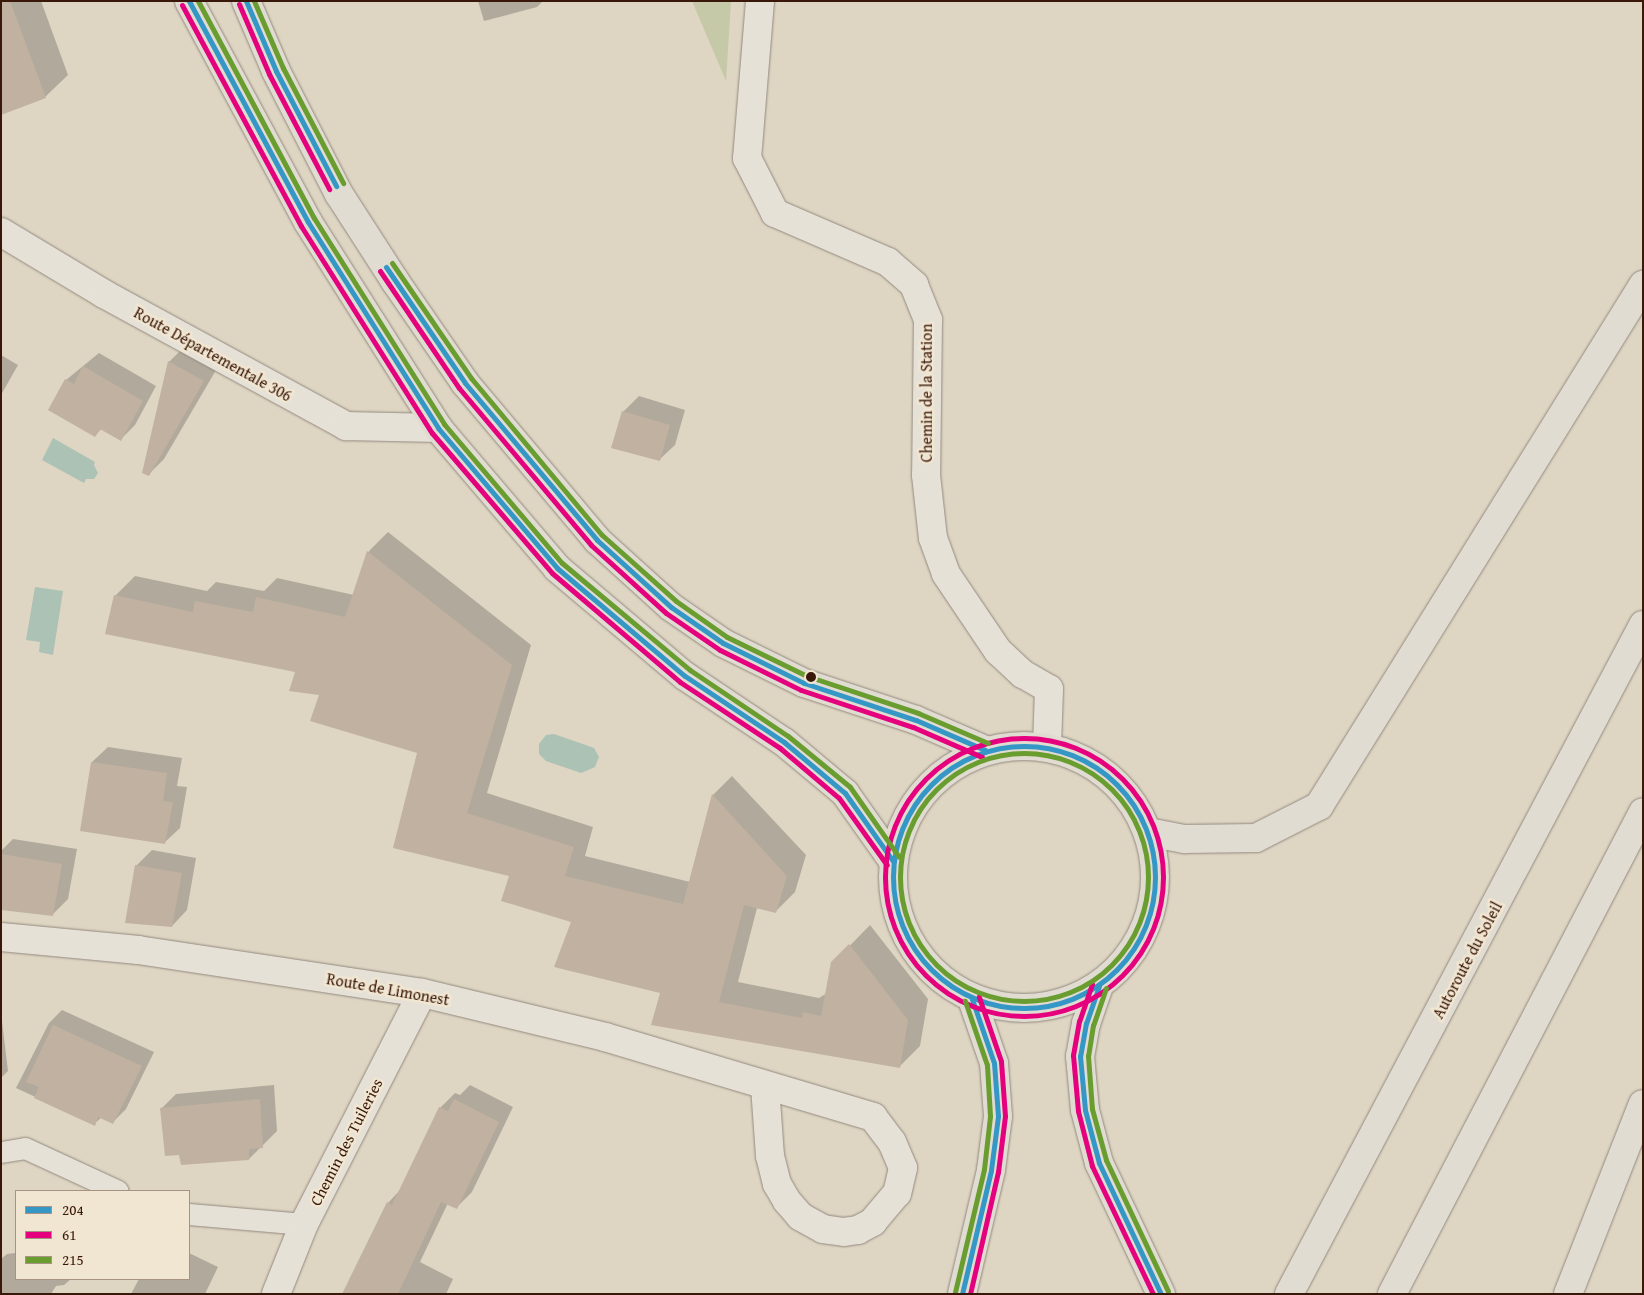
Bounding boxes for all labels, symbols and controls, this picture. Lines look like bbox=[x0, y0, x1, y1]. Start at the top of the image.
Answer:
street label: Route Départementale 306 bbox=[131, 303, 295, 405]
street label: Chemin de la Station bbox=[916, 324, 936, 462]
unlabelled marker bbox=[806, 672, 816, 682]
street label: Autoroute du Soleil bbox=[1428, 898, 1506, 1022]
street label: Route de Limonest bbox=[325, 969, 451, 1009]
street label: Chemin des Tuileries bbox=[306, 1075, 386, 1209]
legend bbox=[15, 1190, 190, 1280]
text: 204 bbox=[62, 1199, 84, 1220]
text: 61 bbox=[62, 1224, 76, 1245]
text: 215 bbox=[62, 1249, 84, 1270]

